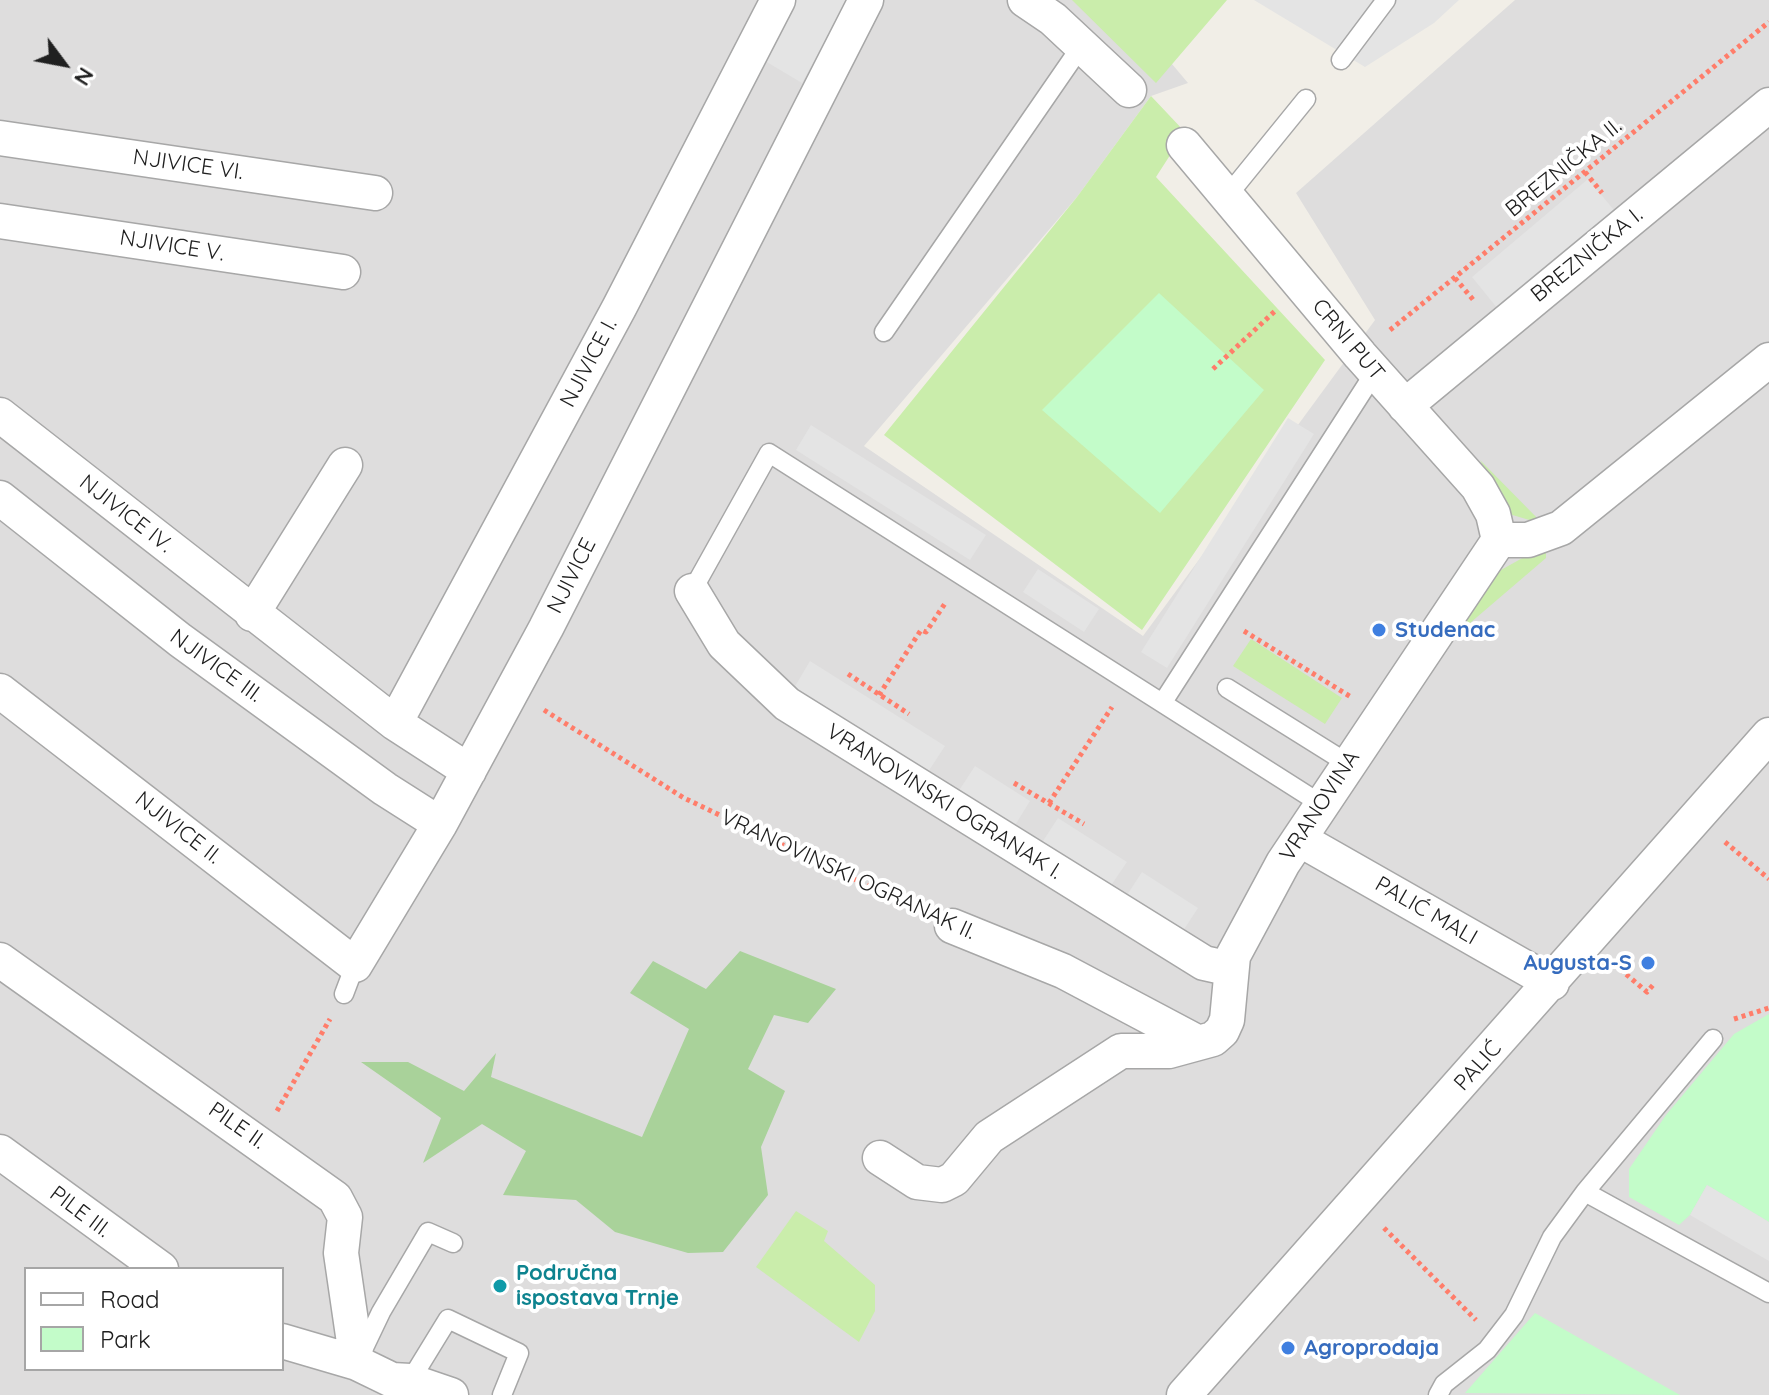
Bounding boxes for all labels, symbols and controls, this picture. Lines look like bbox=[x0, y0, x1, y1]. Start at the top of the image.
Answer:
north arrow bbox=[24, 24, 104, 104]
text: N bbox=[68, 62, 101, 91]
street label: BREZNIČKA II. bbox=[1501, 113, 1627, 223]
street label: NJIVICE VI. bbox=[131, 144, 245, 186]
street label: BREZNIČKA I. bbox=[1526, 202, 1648, 308]
street label: NJIVICE V. bbox=[118, 225, 226, 267]
street label: CRNI PUT bbox=[1306, 294, 1390, 386]
street label: NJIVICE I. bbox=[555, 314, 623, 412]
street label: NJIVICE IV. bbox=[74, 469, 178, 559]
street label: NJIVICE bbox=[542, 534, 602, 618]
place label: Studenac bbox=[1395, 617, 1495, 643]
marker: Studenac bbox=[1370, 621, 1388, 639]
street label: NJIVICE III. bbox=[165, 624, 267, 708]
street label: VRANOVINSKI OGRANAK I. bbox=[821, 719, 1067, 885]
street label: VRANOVINA bbox=[1274, 746, 1366, 866]
street label: NJIVICE II. bbox=[130, 786, 226, 870]
street label: VRANOVINSKI OGRANAK II. bbox=[716, 804, 980, 946]
street label: PALIĆ MALI bbox=[1370, 871, 1482, 951]
place label: Augusta-S bbox=[1523, 950, 1632, 976]
marker: Augusta-S bbox=[1639, 954, 1657, 972]
street label: PALIĆ bbox=[1449, 1036, 1507, 1096]
street label: PILE II. bbox=[203, 1097, 271, 1155]
street label: PILE III. bbox=[44, 1181, 116, 1243]
place label: Područna ispostava Trnje bbox=[516, 1260, 679, 1312]
legend bbox=[24, 1267, 284, 1371]
marker: Područna ispostava Trnje bbox=[491, 1277, 509, 1295]
text: Road bbox=[100, 1284, 160, 1314]
text: Park bbox=[100, 1324, 151, 1354]
place label: Agroprodaja bbox=[1304, 1335, 1439, 1361]
marker: Agroprodaja bbox=[1279, 1339, 1297, 1357]

